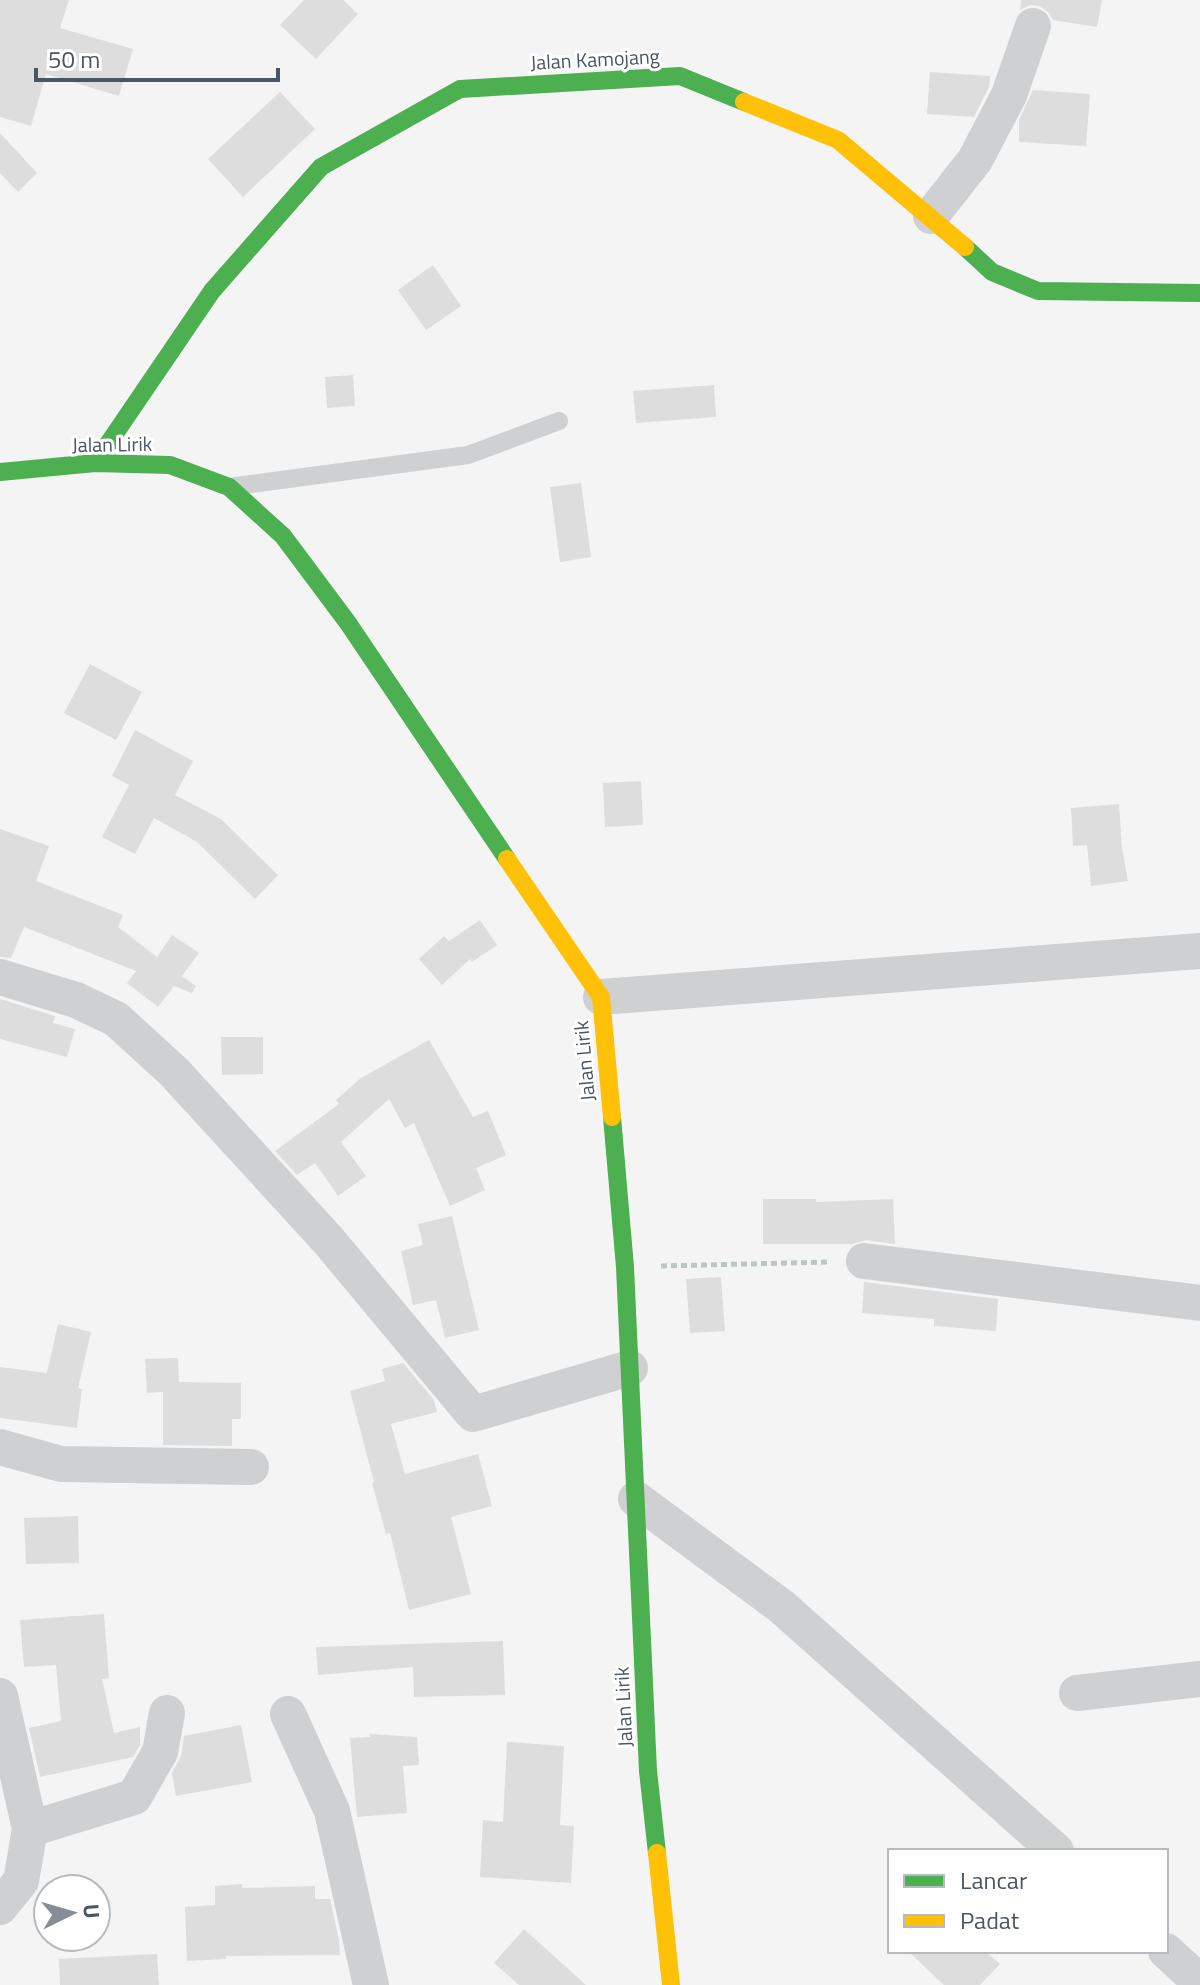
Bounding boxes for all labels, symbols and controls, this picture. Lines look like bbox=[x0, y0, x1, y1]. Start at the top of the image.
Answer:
scale bar bbox=[36, 32, 278, 82]
street label: Jalan Kamojang bbox=[529, 40, 661, 78]
text: 50 m bbox=[48, 41, 100, 77]
street label: Jalan Lirik bbox=[72, 428, 153, 460]
street label: Jalan Lirik bbox=[565, 1019, 603, 1102]
street label: Jalan Lirik bbox=[605, 1666, 641, 1748]
legend bbox=[888, 1849, 1168, 1953]
text: Lancar bbox=[960, 1862, 1027, 1898]
north arrow bbox=[32, 1873, 112, 1953]
text: Padat bbox=[960, 1902, 1020, 1938]
text: U bbox=[74, 1903, 109, 1920]

